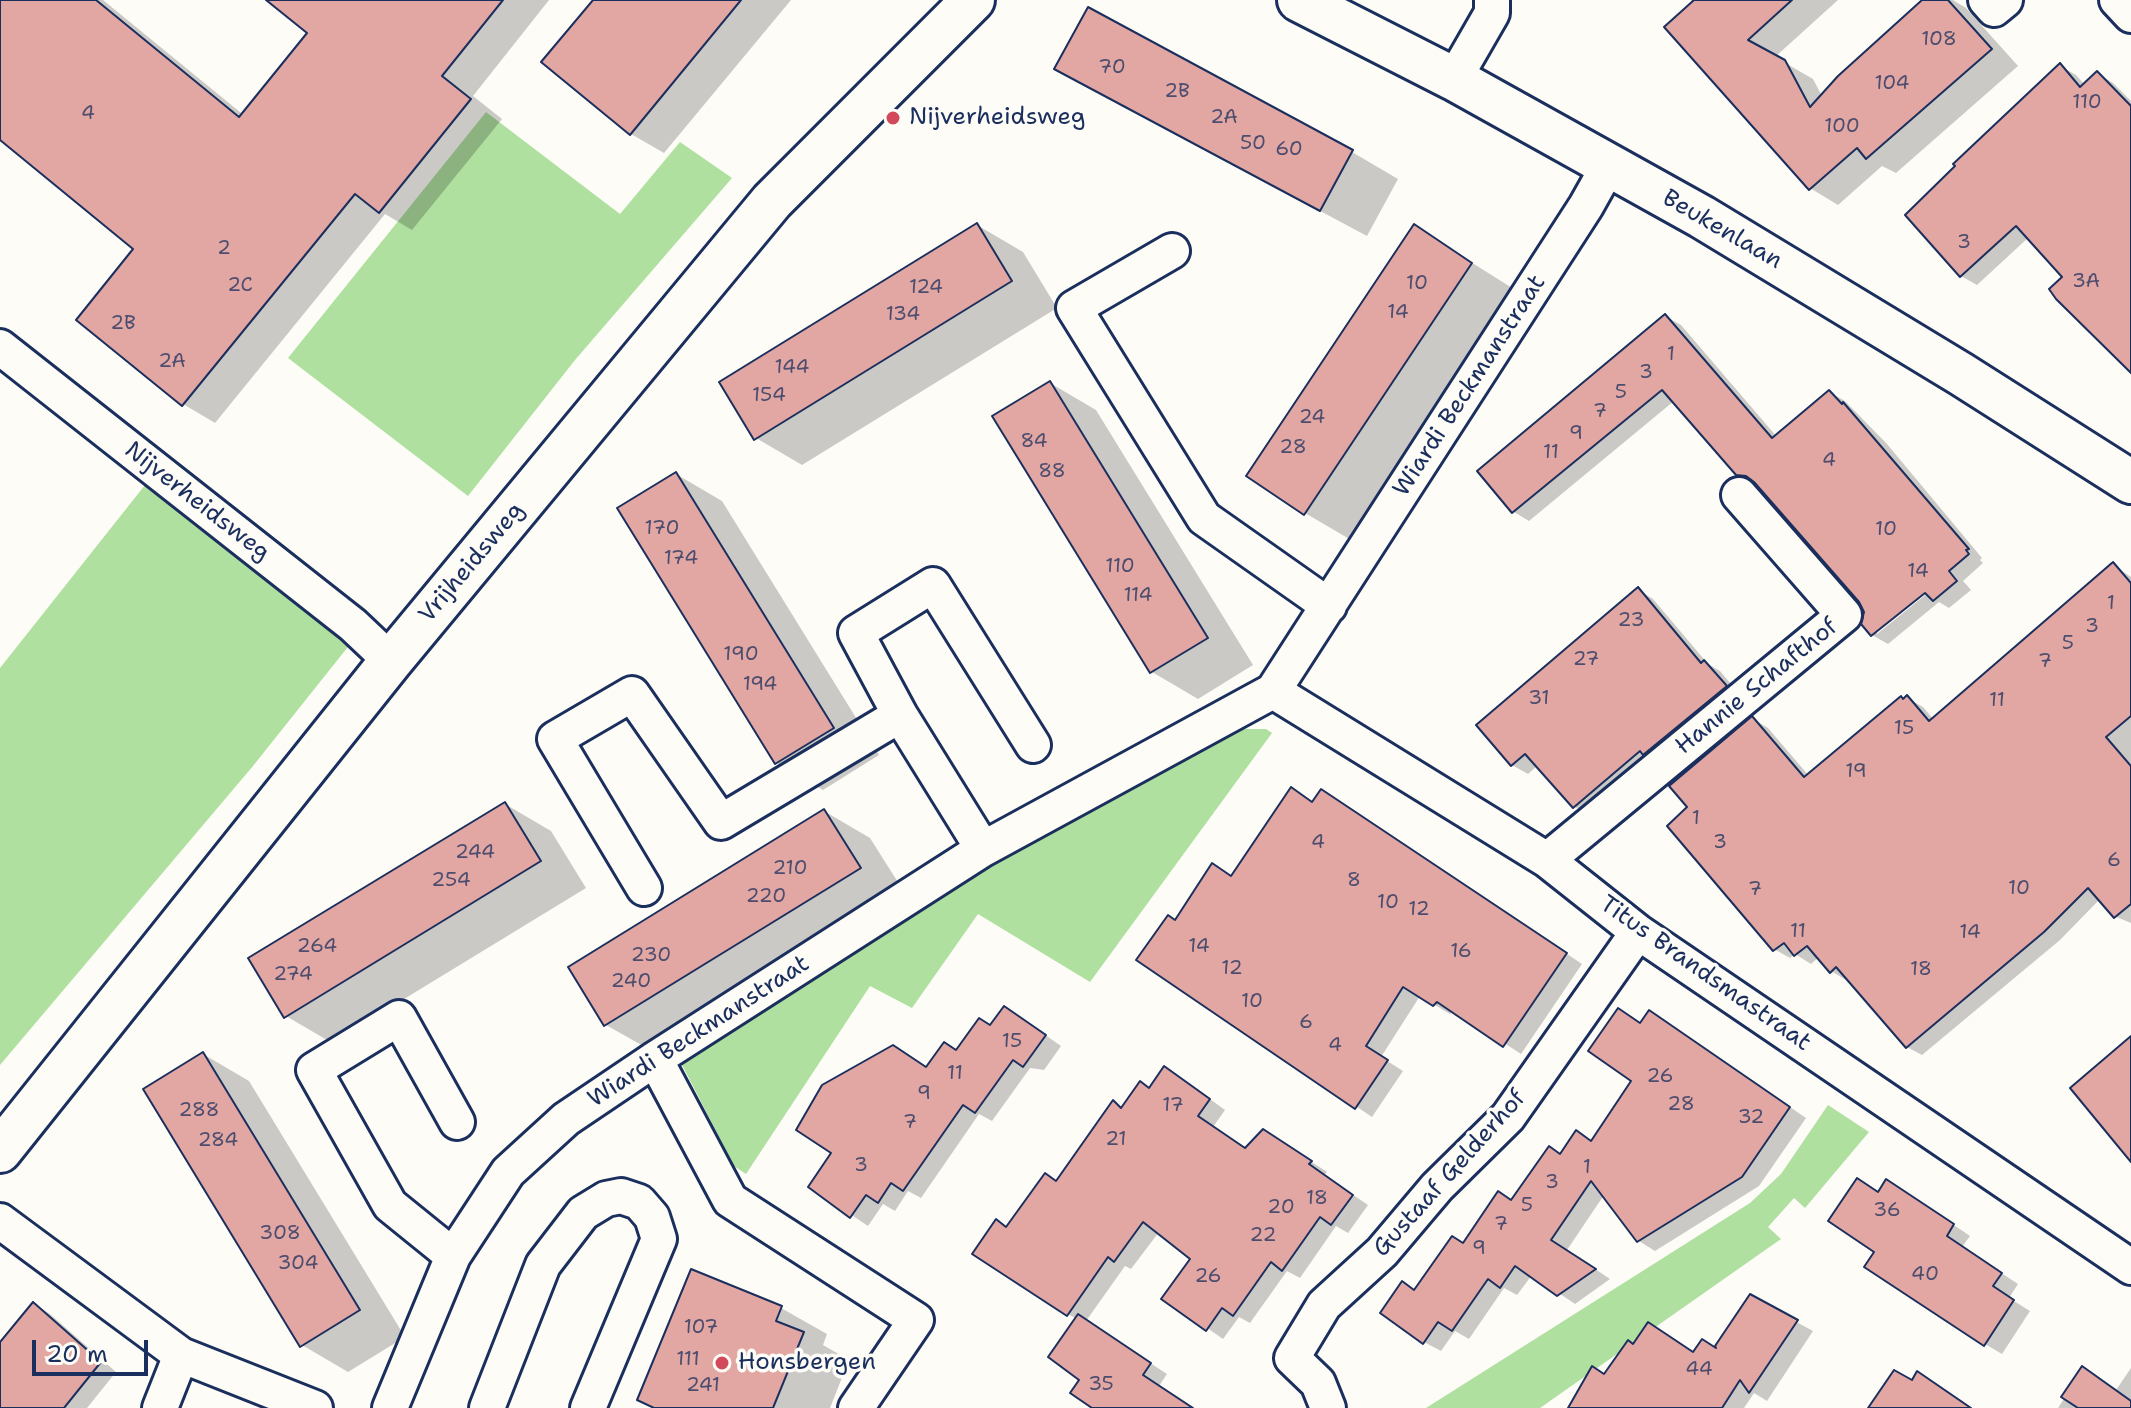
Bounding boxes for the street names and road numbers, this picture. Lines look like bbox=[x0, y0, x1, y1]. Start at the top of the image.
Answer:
street label: Beukenlaan bbox=[1657, 184, 1787, 276]
street label: Wiardi Beckmanstraat bbox=[1388, 270, 1552, 502]
street label: Nijverheidsweg bbox=[119, 436, 275, 568]
street label: Vrijheidsweg bbox=[413, 497, 531, 629]
street label: Hannie Schafthof bbox=[1670, 613, 1844, 761]
street label: Titus Brandsmastraat bbox=[1594, 890, 1816, 1058]
street label: Wiardi Beckmanstraat bbox=[583, 950, 815, 1114]
street label: Gustaaf Gelderhof bbox=[1368, 1085, 1532, 1263]

